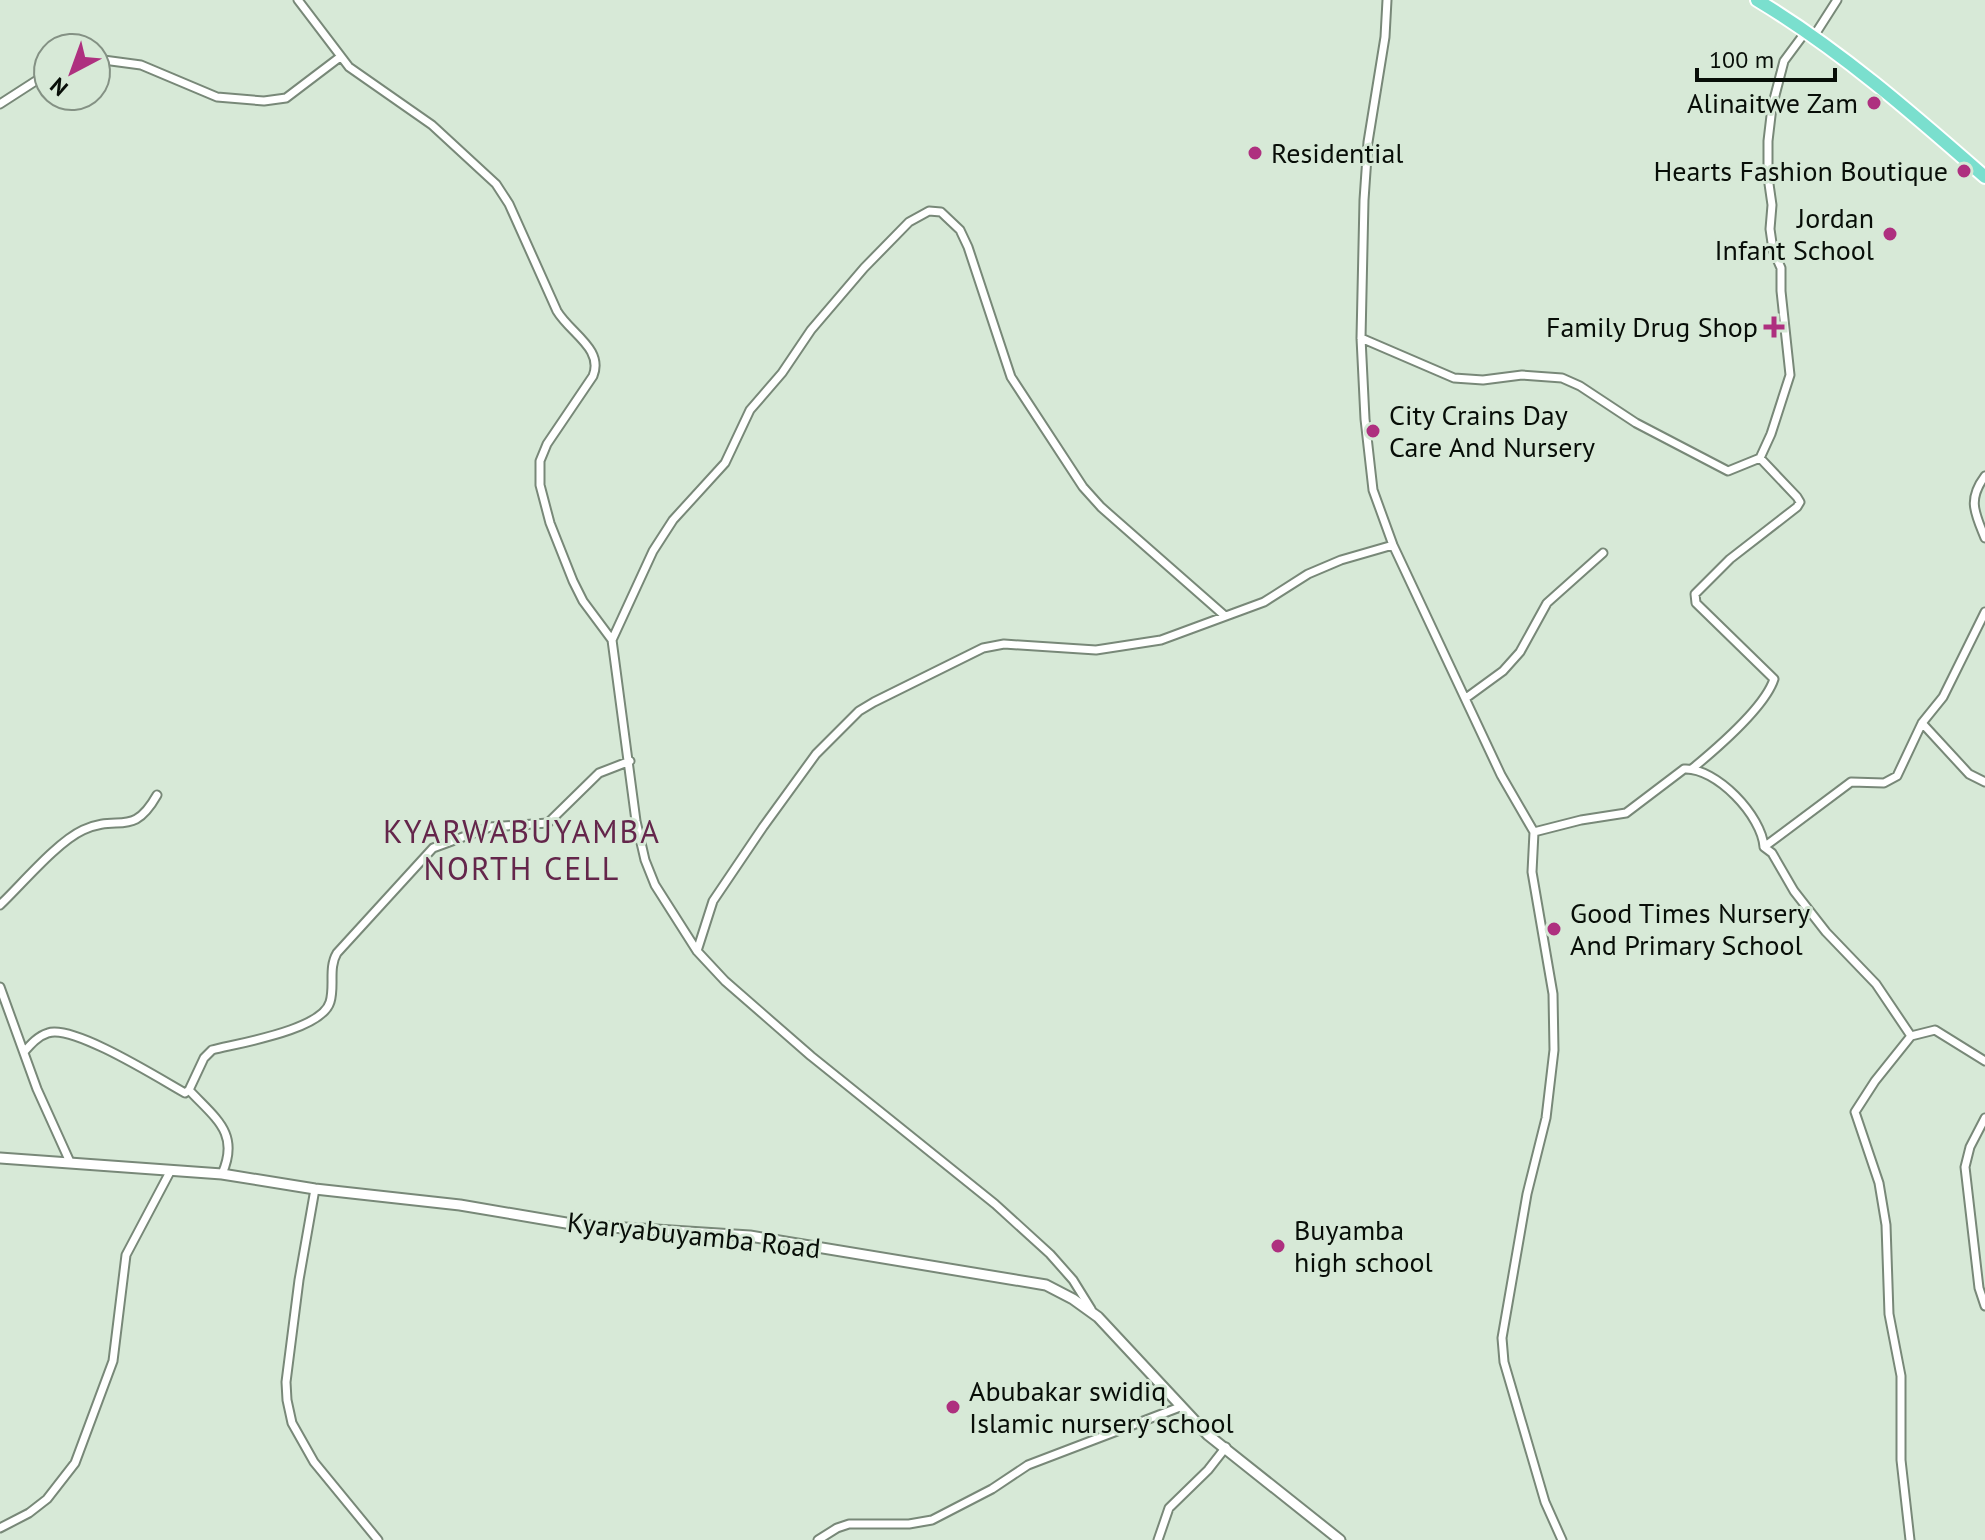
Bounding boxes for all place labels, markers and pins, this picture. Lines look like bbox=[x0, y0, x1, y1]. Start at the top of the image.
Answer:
place label: Alinaitwe Zam bbox=[1687, 84, 1858, 121]
marker: Alinaitwe Zam bbox=[1865, 94, 1883, 112]
place label: Residential bbox=[1271, 134, 1404, 171]
marker: Residential bbox=[1246, 144, 1264, 162]
place label: Hearts Fashion Boutique bbox=[1653, 152, 1948, 189]
marker: Hearts Fashion Boutique bbox=[1955, 162, 1973, 180]
place label: Jordan Infant School bbox=[1714, 199, 1874, 268]
marker: Jordan Infant School bbox=[1881, 225, 1899, 243]
place label: Family Drug Shop bbox=[1546, 308, 1758, 345]
marker: Family Drug Shop bbox=[1765, 318, 1783, 336]
place label: City Crains Day Care And Nursery bbox=[1389, 396, 1595, 465]
marker: City Crains Day Care And Nursery bbox=[1364, 422, 1382, 440]
place label: Good Times Nursery And Primary School bbox=[1570, 894, 1810, 963]
marker: Good Times Nursery And Primary School bbox=[1545, 920, 1563, 938]
place label: Buyamba high school bbox=[1294, 1211, 1433, 1280]
marker: Buyamba high school bbox=[1269, 1237, 1287, 1255]
place label: Abubakar swidiq Islamic nursery school bbox=[969, 1372, 1234, 1441]
marker: Abubakar swidiq Islamic nursery school bbox=[944, 1398, 962, 1416]

